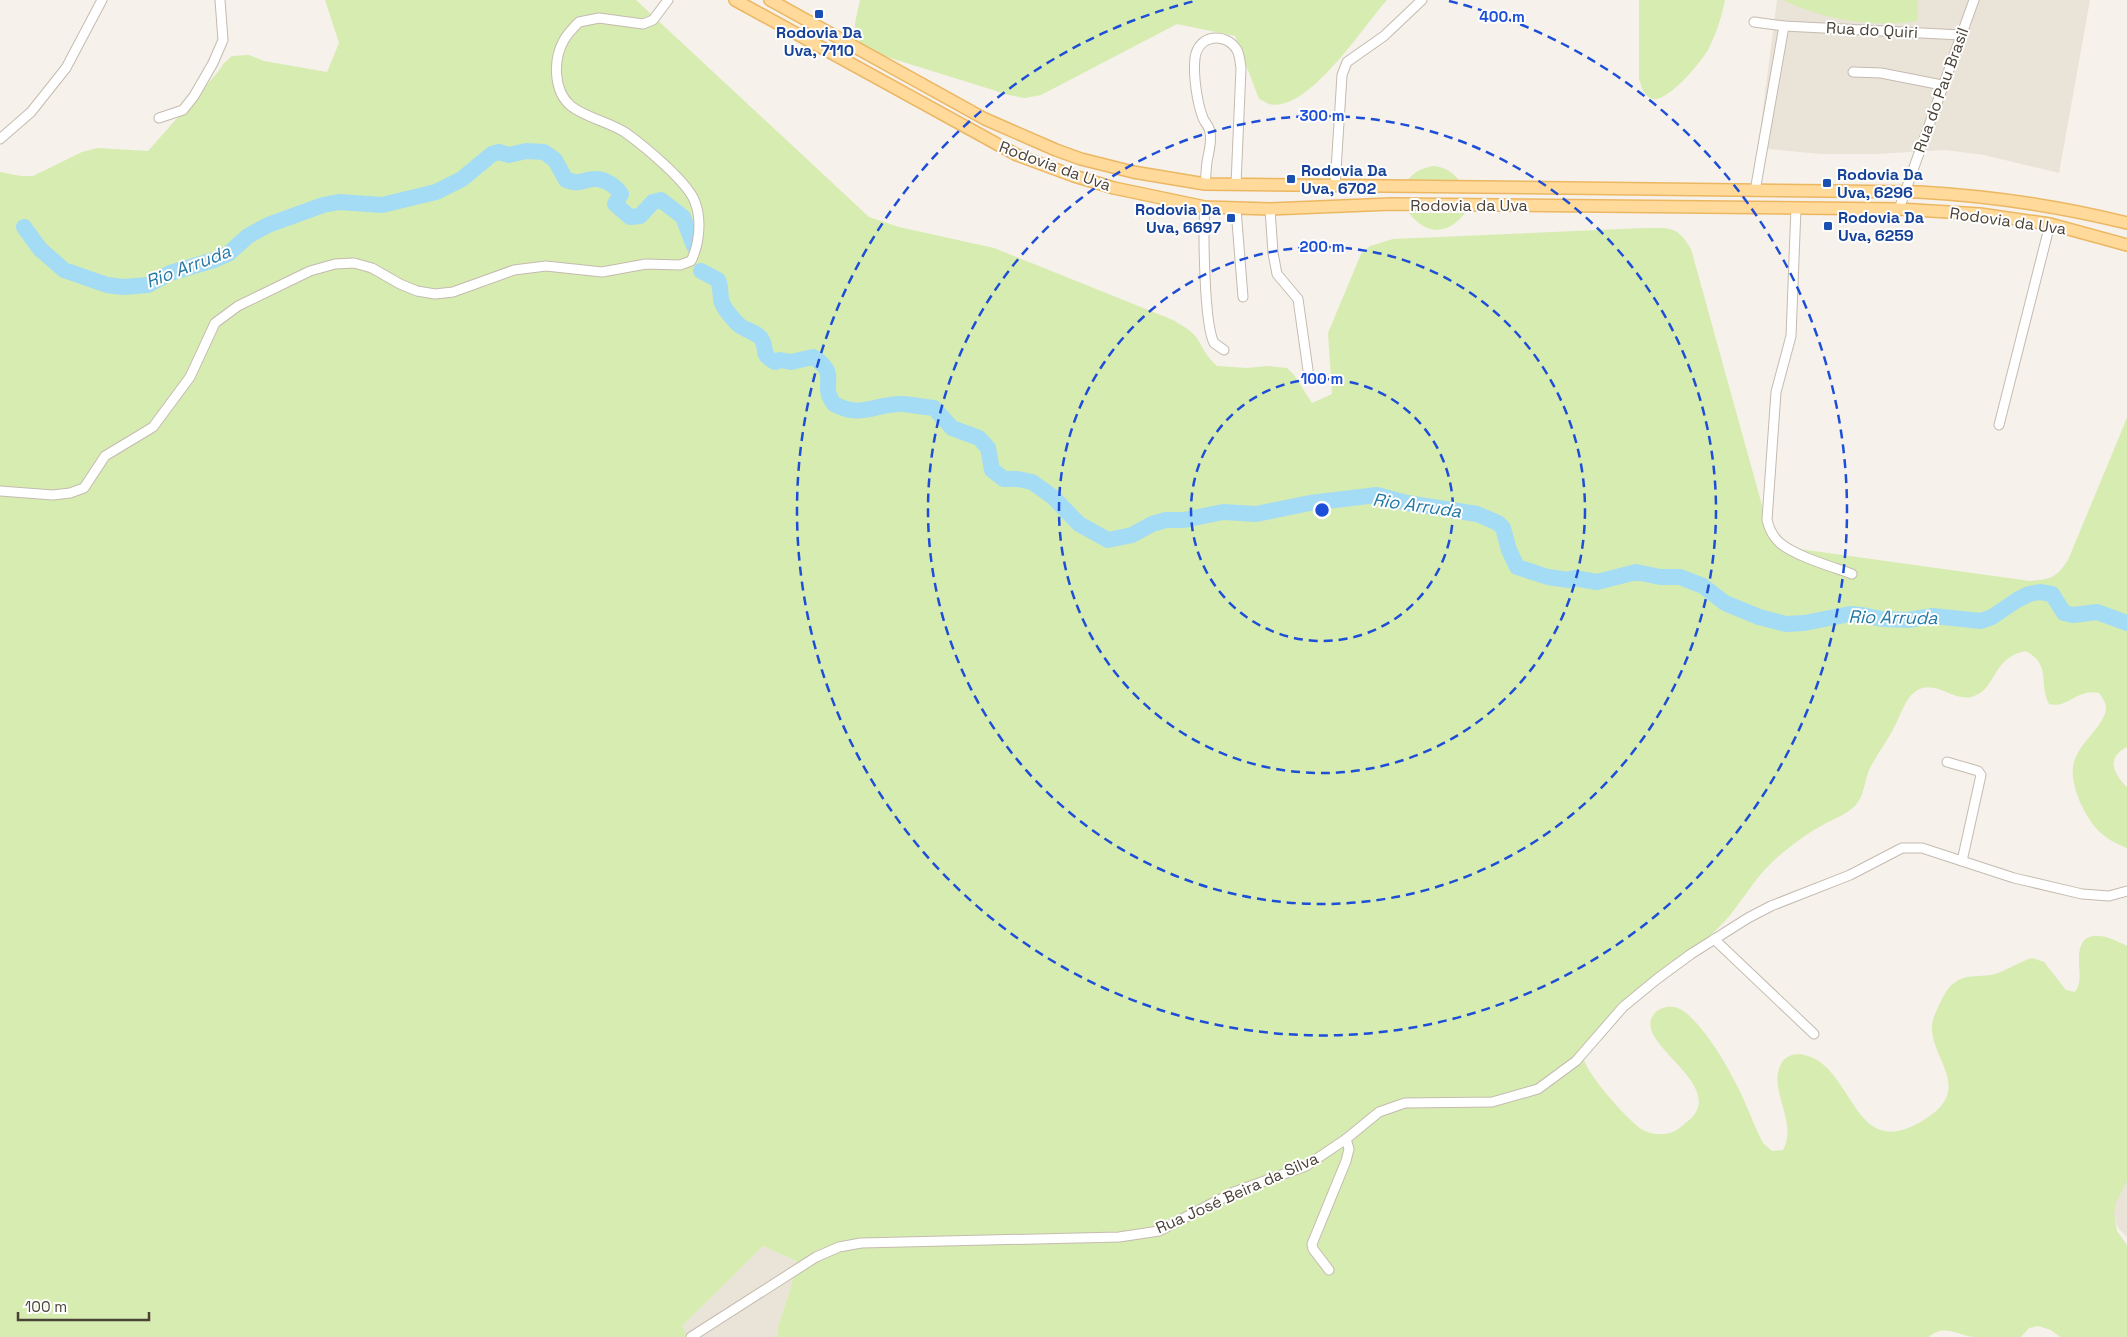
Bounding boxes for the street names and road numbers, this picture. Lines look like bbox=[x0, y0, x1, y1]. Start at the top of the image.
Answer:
street label: Rua do Quiri bbox=[1826, 17, 1918, 43]
street label: Rua do Pau Brasil bbox=[1909, 25, 1973, 155]
street label: Rodovia da Uva bbox=[996, 136, 1114, 196]
street label: Rodovia da Uva bbox=[1410, 195, 1528, 216]
street label: Rodovia da Uva bbox=[1948, 202, 2068, 240]
street label: Rua José Beira da Silva bbox=[1152, 1148, 1322, 1238]

